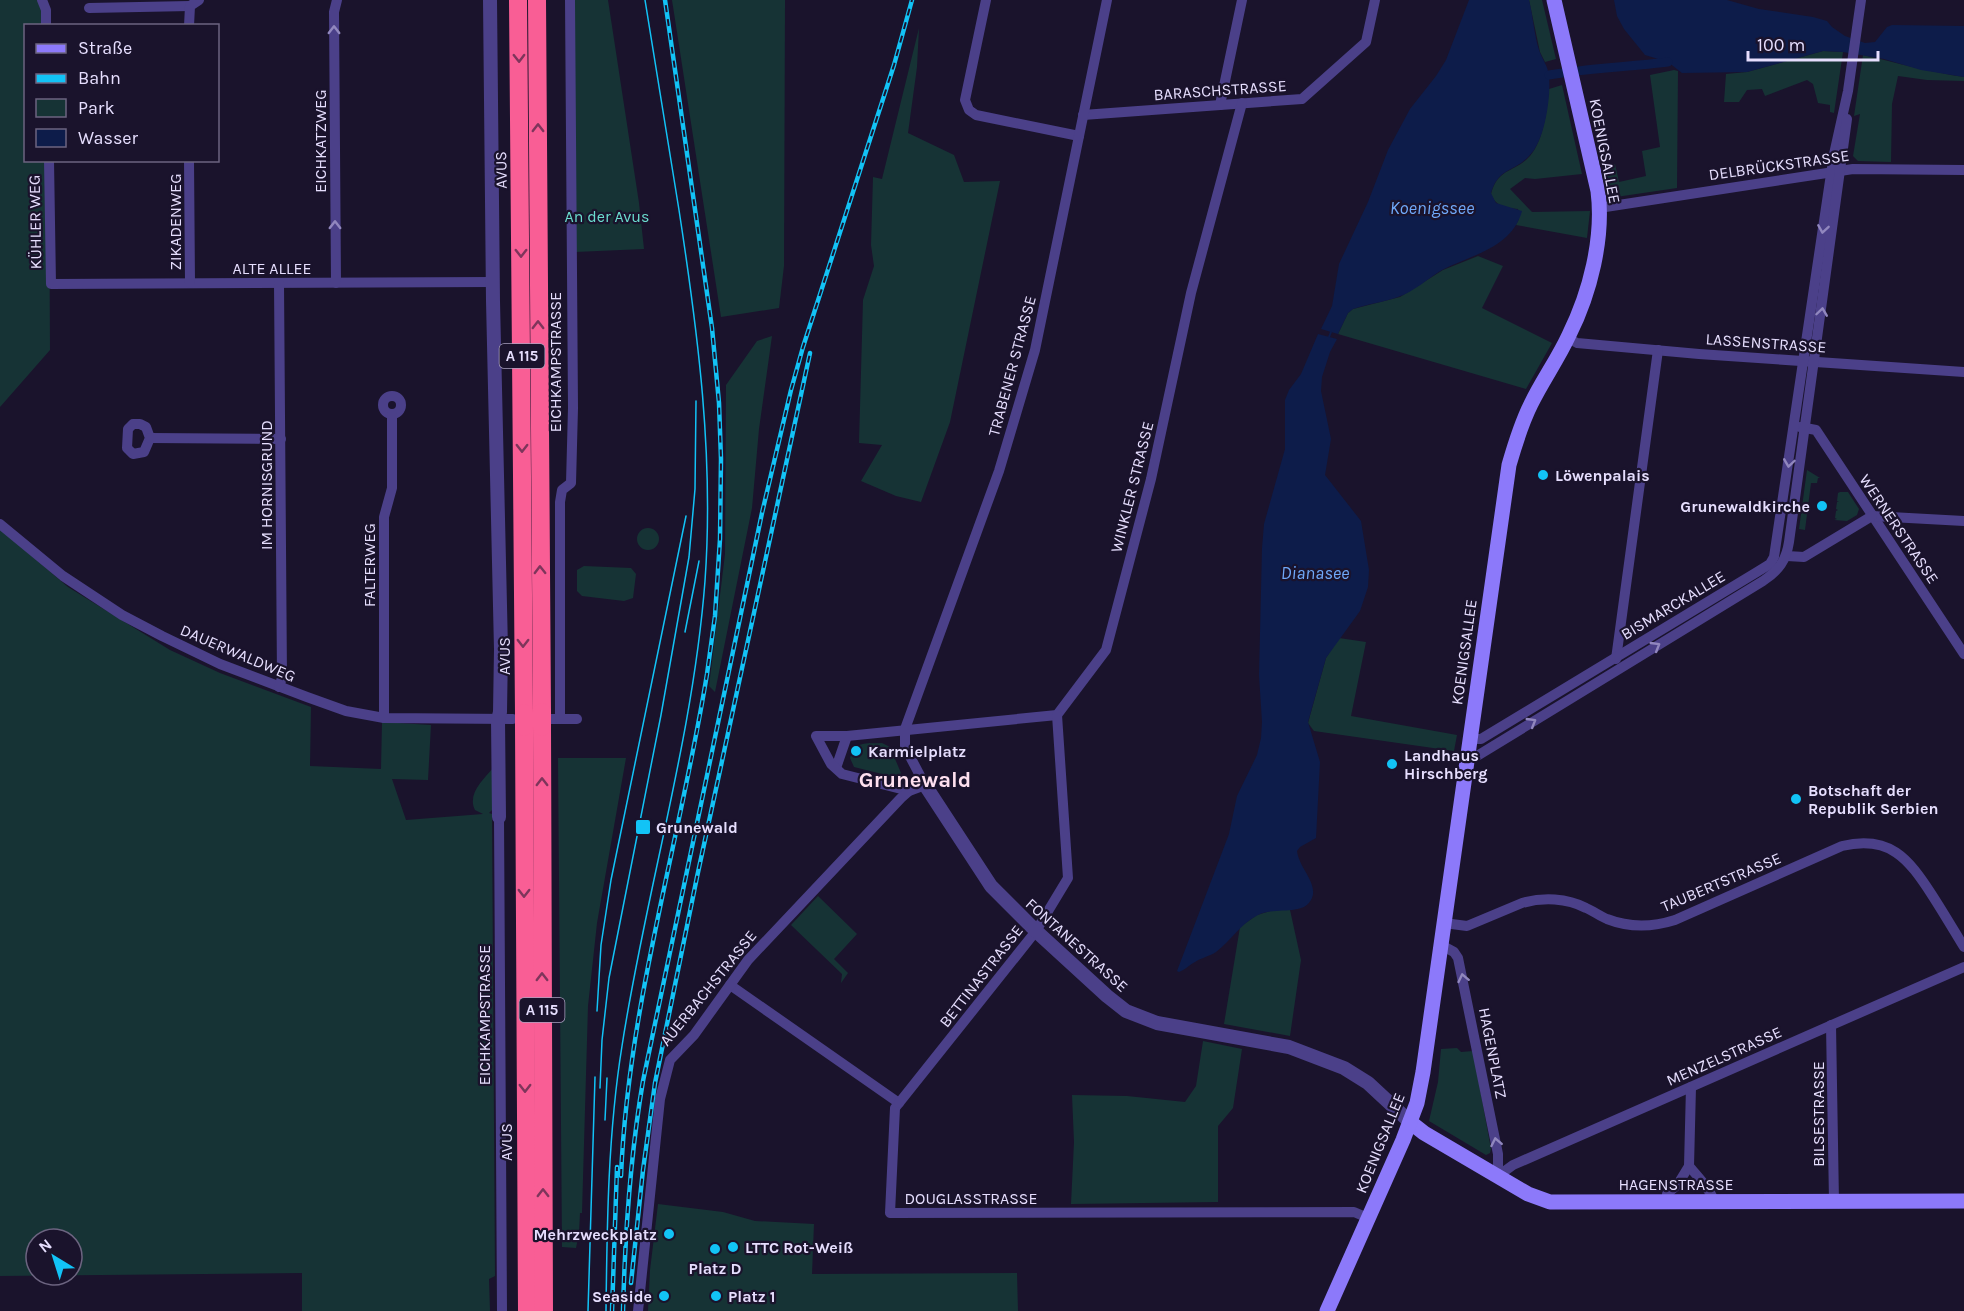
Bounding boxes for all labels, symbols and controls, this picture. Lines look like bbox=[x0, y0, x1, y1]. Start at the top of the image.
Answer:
legend bbox=[24, 24, 219, 162]
scale bar bbox=[1748, 24, 1878, 62]
one-way arrow bbox=[328, 25, 340, 34]
text: 100 m bbox=[1757, 34, 1805, 56]
text: Straße bbox=[78, 37, 132, 59]
one-way arrow bbox=[513, 54, 525, 63]
text: Bahn bbox=[78, 67, 121, 89]
street label: BARASCHSTRASSE bbox=[1153, 76, 1287, 104]
street label: EICHKATZWEG bbox=[311, 89, 330, 193]
text: Park bbox=[78, 97, 115, 119]
street label: KOENIGSALLEE bbox=[1586, 97, 1624, 205]
one-way arrow bbox=[532, 124, 544, 133]
text: Wasser bbox=[78, 127, 139, 149]
street label: DELBRÜCKSTRASSE bbox=[1707, 146, 1851, 184]
street label: AVUS bbox=[491, 151, 511, 189]
street label: ZIKADENWEG bbox=[166, 174, 185, 270]
street label: KÜHLER WEG bbox=[25, 175, 45, 269]
water label: Koenigssee bbox=[1390, 197, 1474, 219]
park label: An der Avus bbox=[565, 207, 649, 226]
one-way arrow bbox=[329, 220, 341, 229]
one-way arrow bbox=[1817, 224, 1829, 233]
one-way arrow bbox=[515, 249, 527, 258]
street label: ALTE ALLEE bbox=[233, 259, 311, 278]
street label: EICHKAMPSTRASSE bbox=[546, 292, 565, 432]
street label: TRABENER STRASSE bbox=[984, 294, 1040, 438]
one-way arrow bbox=[1815, 307, 1827, 316]
one-way arrow bbox=[532, 321, 544, 330]
street label: LASSENSTRASSE bbox=[1705, 329, 1827, 357]
road number: A 115 bbox=[500, 344, 544, 368]
street label: WINKLER STRASSE bbox=[1107, 419, 1157, 555]
street label: IM HORNISGRUND bbox=[257, 420, 276, 550]
one-way arrow bbox=[516, 444, 528, 453]
one-way arrow bbox=[1783, 459, 1795, 468]
place label: Löwenpalais bbox=[1555, 466, 1650, 485]
marker: Löwenpalais bbox=[1536, 468, 1550, 482]
street label: WERNERSTRASSE bbox=[1855, 471, 1943, 587]
place label: Grunewaldkirche bbox=[1680, 497, 1810, 516]
marker: Grunewaldkirche bbox=[1815, 499, 1829, 513]
street label: FALTERWEG bbox=[360, 523, 379, 607]
water label: Dianasee bbox=[1281, 562, 1349, 584]
one-way arrow bbox=[534, 565, 546, 574]
street label: BISMARCKALLEE bbox=[1617, 566, 1729, 644]
street label: KOENIGSALLEE bbox=[1447, 598, 1481, 706]
street label: DAUERWALDWEG bbox=[177, 620, 299, 686]
street label: AVUS bbox=[495, 637, 514, 675]
one-way arrow bbox=[517, 639, 529, 648]
one-way arrow bbox=[1650, 641, 1660, 653]
one-way arrow bbox=[1526, 718, 1536, 729]
place label: Karmielplatz bbox=[868, 742, 966, 761]
marker: Karmielplatz bbox=[849, 744, 863, 758]
place label: Landhaus Hirschberg bbox=[1404, 746, 1487, 783]
marker: Landhaus Hirschberg bbox=[1385, 757, 1399, 771]
district label: Grunewald bbox=[859, 767, 971, 793]
one-way arrow bbox=[536, 778, 548, 787]
place label: Botschaft der Republik Serbien bbox=[1808, 781, 1939, 818]
marker: Botschaft der Republik Serbien bbox=[1789, 792, 1803, 806]
marker: Grunewald bbox=[634, 818, 652, 836]
place label: Grunewald bbox=[656, 818, 738, 837]
street label: TAUBERTSTRASSE bbox=[1658, 848, 1784, 916]
one-way arrow bbox=[518, 888, 530, 897]
street label: FONTANESTRASSE bbox=[1022, 894, 1132, 996]
street label: BETTINASTRASSE bbox=[935, 921, 1027, 1031]
street label: AUERBACHSTRASSE bbox=[656, 926, 760, 1050]
street label: EICHKAMPSTRASSE bbox=[475, 945, 494, 1085]
one-way arrow bbox=[536, 973, 548, 982]
one-way arrow bbox=[1457, 973, 1470, 983]
road number: A 115 bbox=[520, 998, 564, 1022]
street label: HAGENPLATZ bbox=[1475, 1006, 1511, 1100]
street label: MENZELSTRASSE bbox=[1663, 1022, 1785, 1090]
street label: BILSESTRASSE bbox=[1809, 1061, 1828, 1167]
one-way arrow bbox=[519, 1083, 531, 1092]
street label: KOENIGSALLEE bbox=[1351, 1090, 1409, 1196]
street label: AVUS bbox=[497, 1123, 516, 1161]
one-way arrow bbox=[1490, 1138, 1503, 1148]
street label: HAGENSTRASSE bbox=[1618, 1175, 1734, 1194]
one-way arrow bbox=[537, 1189, 549, 1198]
street label: DOUGLASSTRASSE bbox=[905, 1189, 1038, 1208]
place label: Mehrzweckplatz bbox=[534, 1225, 657, 1244]
north arrow bbox=[24, 1227, 84, 1287]
marker: Mehrzweckplatz bbox=[662, 1227, 676, 1241]
text: N bbox=[35, 1235, 55, 1257]
place label: LTTC Rot-Weiß bbox=[745, 1238, 853, 1257]
marker: LTTC Rot-Weiß bbox=[726, 1240, 740, 1254]
marker: Platz D bbox=[708, 1242, 722, 1256]
place label: Platz D bbox=[689, 1259, 741, 1278]
place label: Seaside bbox=[592, 1287, 652, 1306]
place label: Platz 1 bbox=[728, 1287, 776, 1306]
marker: Seaside bbox=[657, 1289, 671, 1303]
marker: Platz 1 bbox=[709, 1289, 723, 1303]

